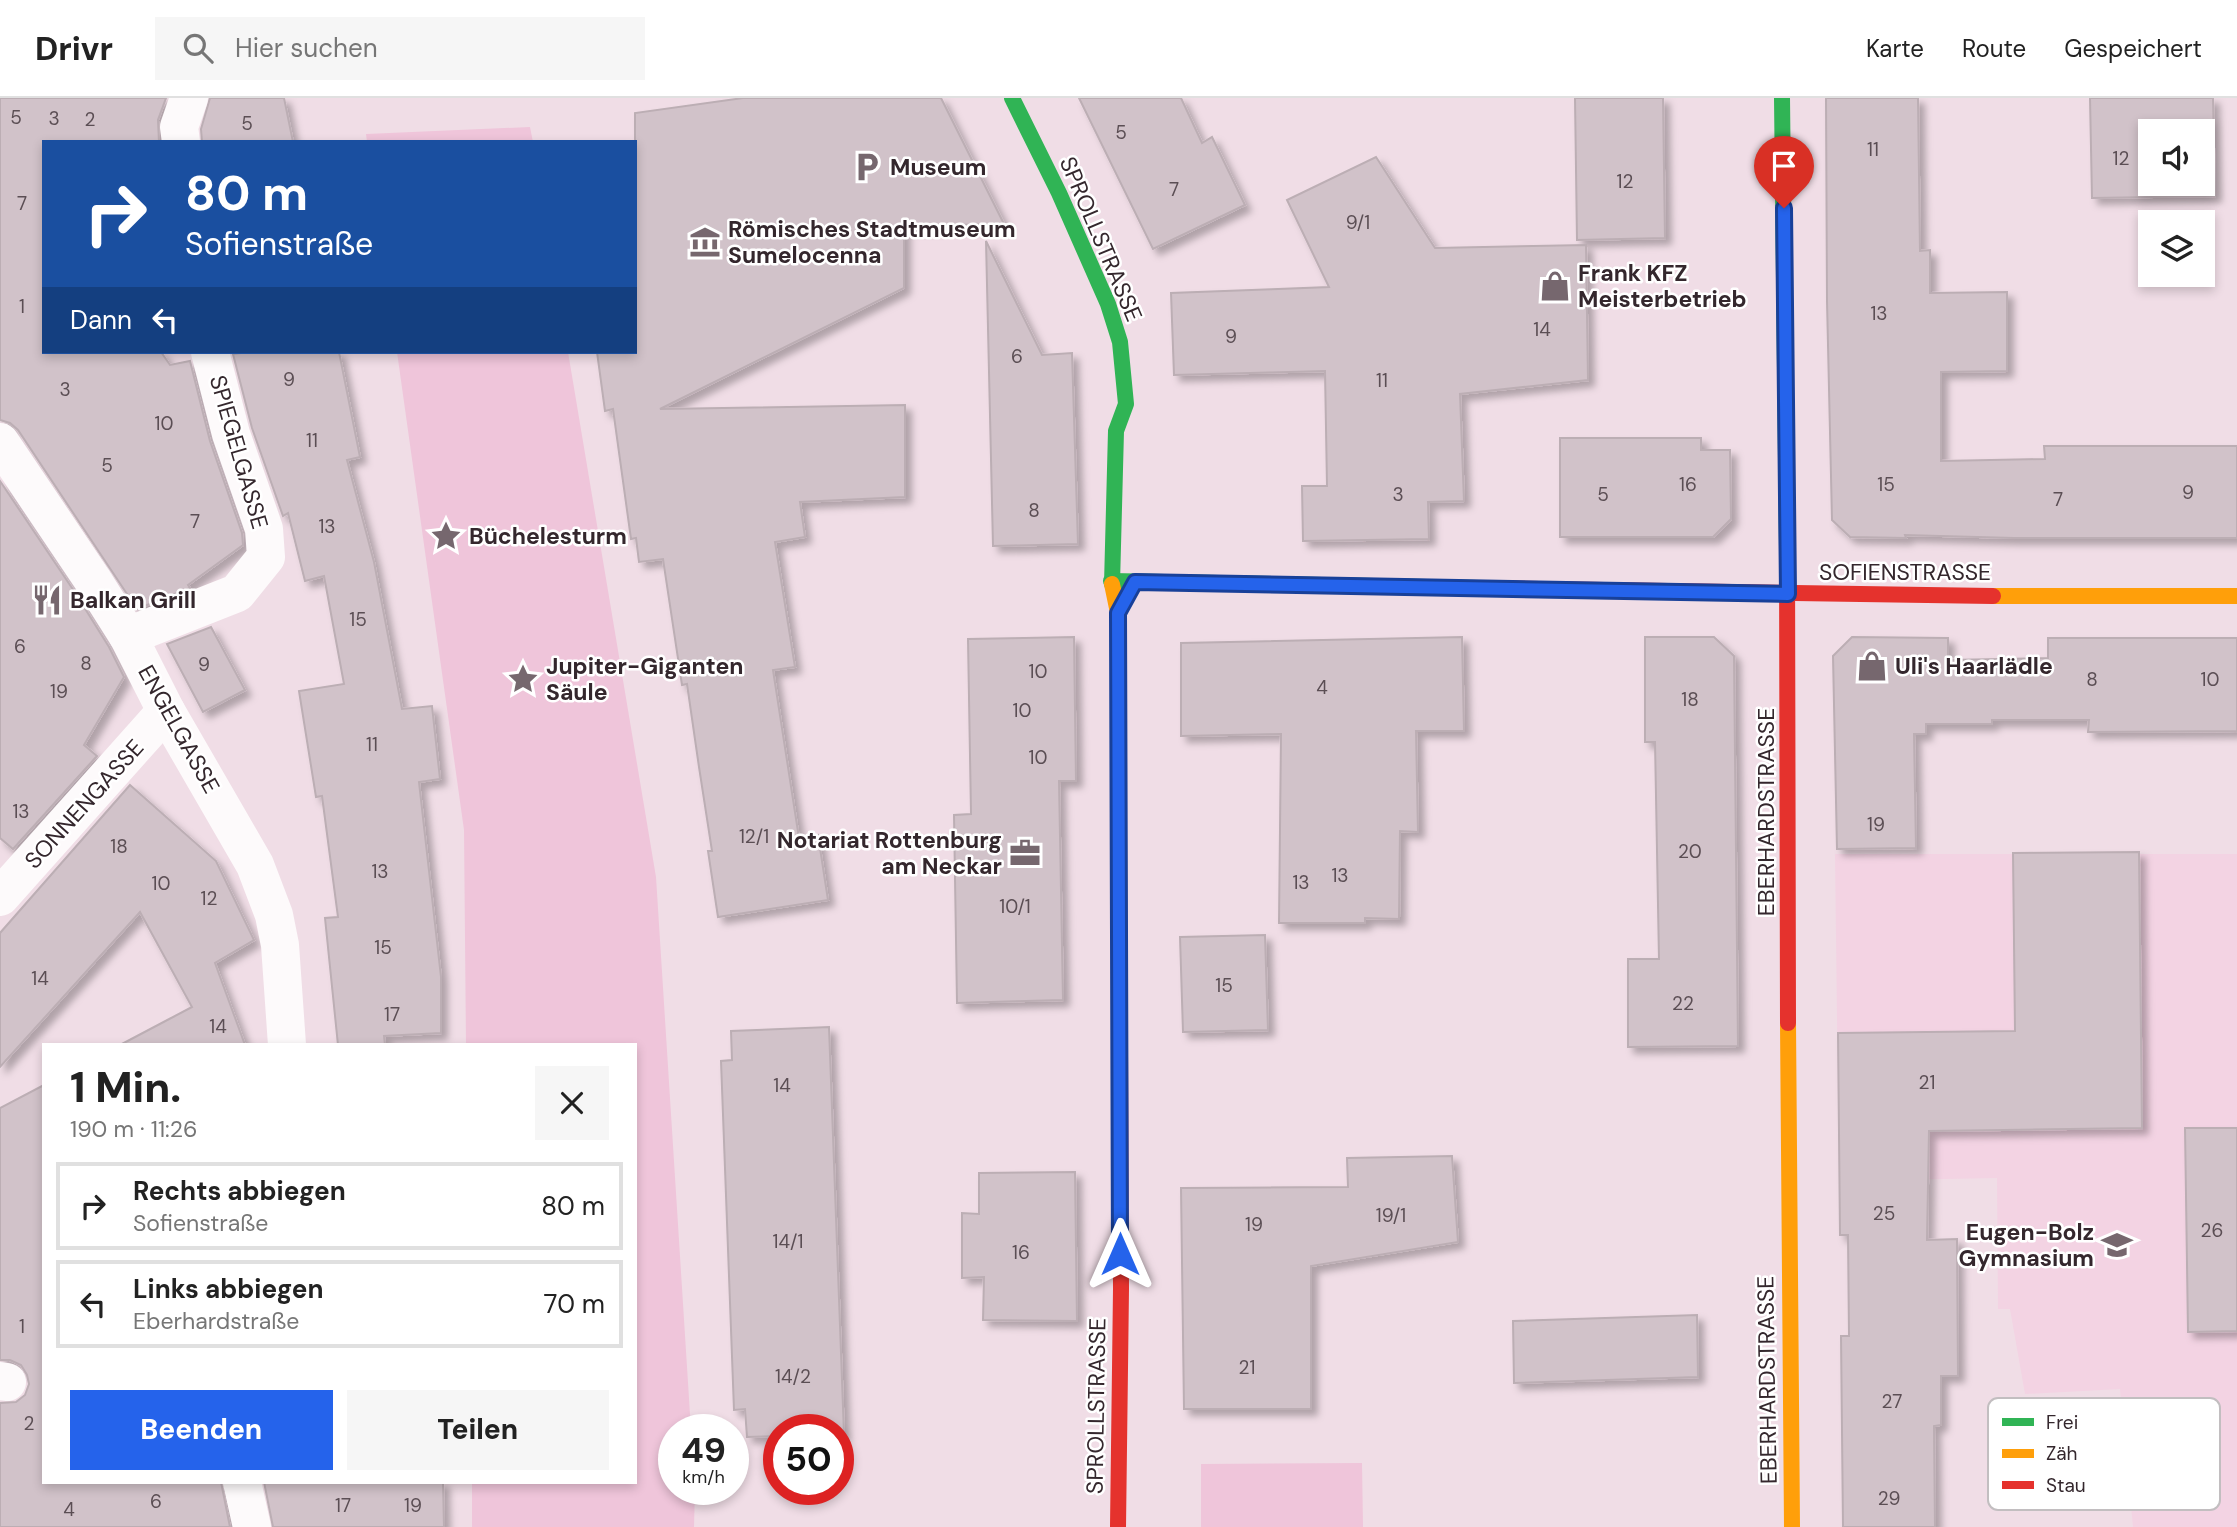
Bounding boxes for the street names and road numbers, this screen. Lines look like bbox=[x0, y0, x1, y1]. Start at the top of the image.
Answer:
street label: SPROLLSTRASSE bbox=[1053, 152, 1149, 326]
street label: SPIEGELGASSE bbox=[203, 372, 275, 532]
street label: SOFIENSTRASSE bbox=[1819, 557, 1991, 587]
street label: ENGELGASSE bbox=[131, 659, 227, 799]
street label: EBERHARDSTRASSE bbox=[1751, 708, 1781, 916]
street label: SONNENGASSE bbox=[18, 733, 150, 875]
street label: EBERHARDSTRASSE bbox=[1750, 1276, 1784, 1484]
street label: SPROLLSTRASSE bbox=[1079, 1318, 1113, 1494]

